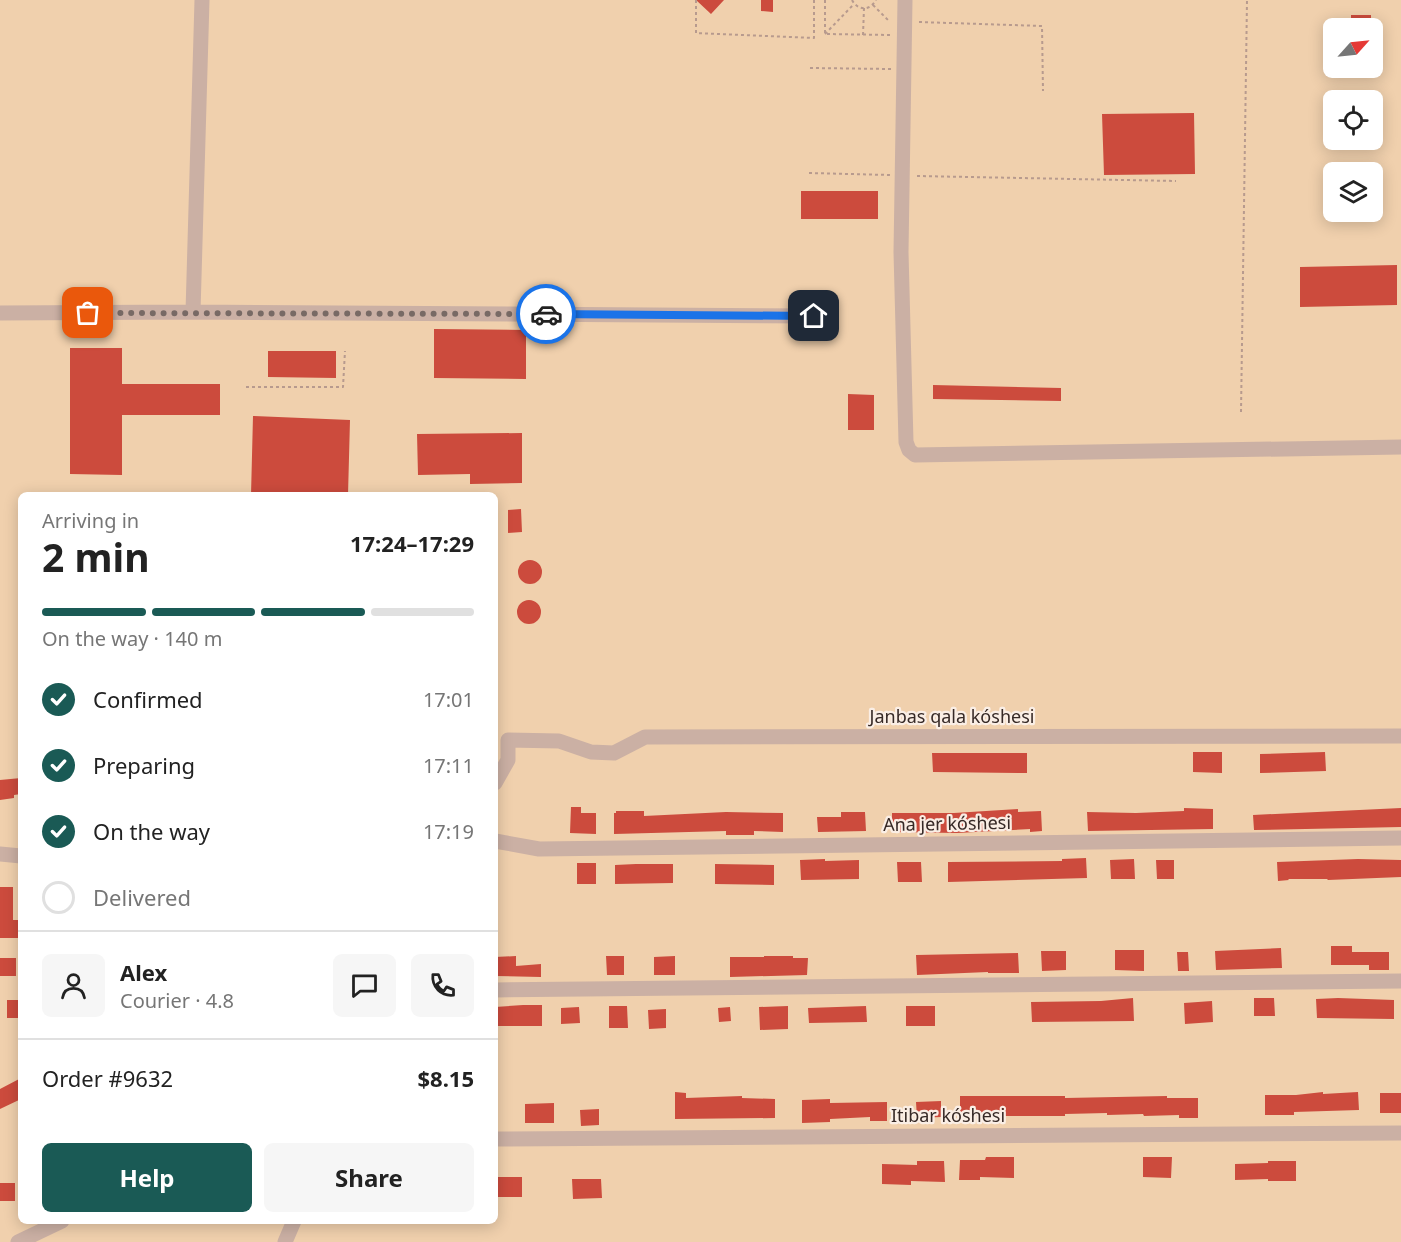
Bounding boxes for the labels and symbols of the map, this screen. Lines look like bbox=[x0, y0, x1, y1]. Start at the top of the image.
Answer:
north arrow bbox=[1323, 18, 1383, 78]
courier bbox=[516, 284, 576, 344]
pin bbox=[62, 287, 113, 338]
pin bbox=[788, 290, 839, 341]
street label: Janbas qala kóshesi bbox=[868, 704, 1034, 728]
street label: Ana jer kóshesi bbox=[883, 810, 1011, 836]
street label: Itibar kóshesi bbox=[891, 1103, 1005, 1127]

